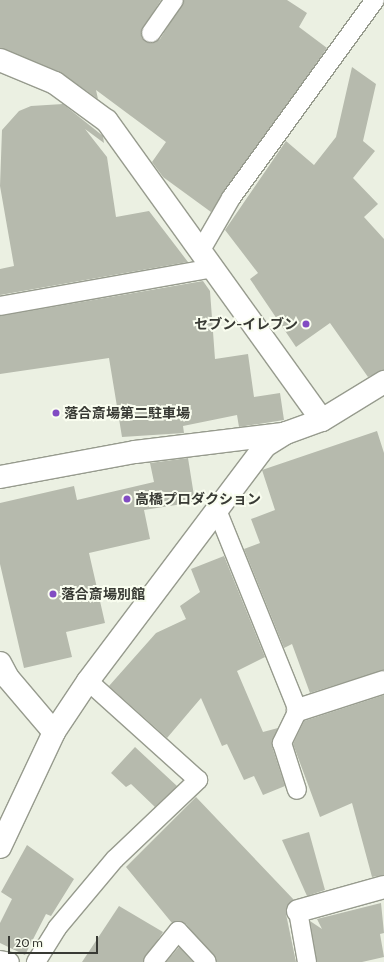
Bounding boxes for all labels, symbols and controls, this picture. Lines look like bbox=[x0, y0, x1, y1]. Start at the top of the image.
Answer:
place label: セブン-イレブン bbox=[194, 316, 298, 332]
marker: セブン-イレブン bbox=[301, 319, 311, 329]
place label: 落合斎場第二駐車場 bbox=[64, 405, 190, 421]
marker: 落合斎場第二駐車場 bbox=[51, 408, 61, 418]
place label: 高橋プロダクション bbox=[135, 491, 261, 507]
marker: 高橋プロダクション bbox=[122, 494, 132, 504]
place label: 落合斎場別館 bbox=[61, 586, 145, 602]
marker: 落合斎場別館 bbox=[48, 589, 58, 599]
scale bar bbox=[10, 928, 100, 954]
text: 20 m bbox=[15, 935, 43, 950]

